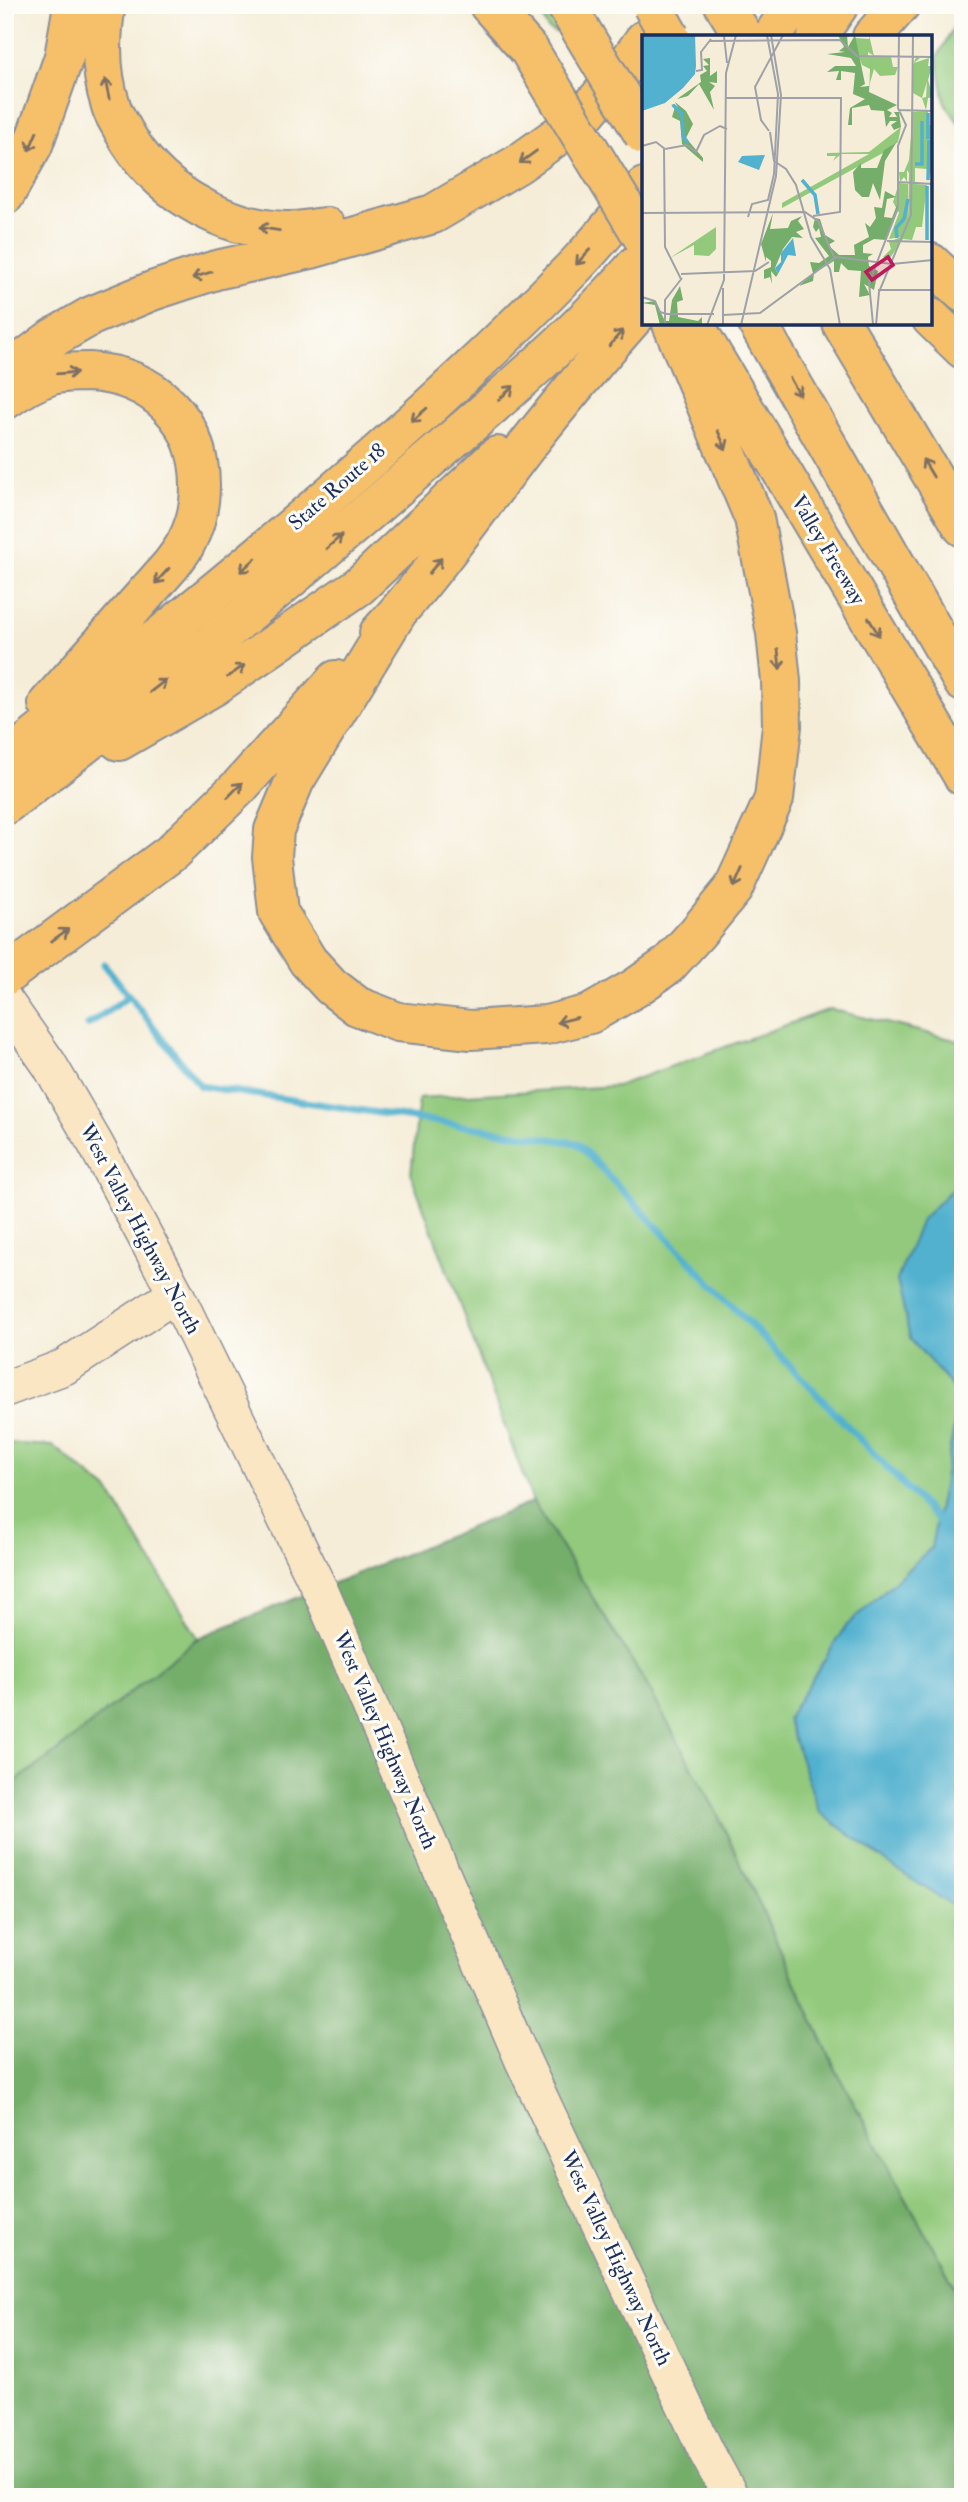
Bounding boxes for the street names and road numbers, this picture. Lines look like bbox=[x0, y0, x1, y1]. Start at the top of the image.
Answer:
street label: State Route 18 bbox=[283, 437, 391, 537]
street label: Valley Freeway bbox=[785, 490, 872, 610]
street label: West Valley Highway North bbox=[73, 1118, 207, 1339]
street label: West Valley Highway North bbox=[326, 1626, 443, 1853]
street label: West Valley Highway North bbox=[554, 2145, 678, 2370]

